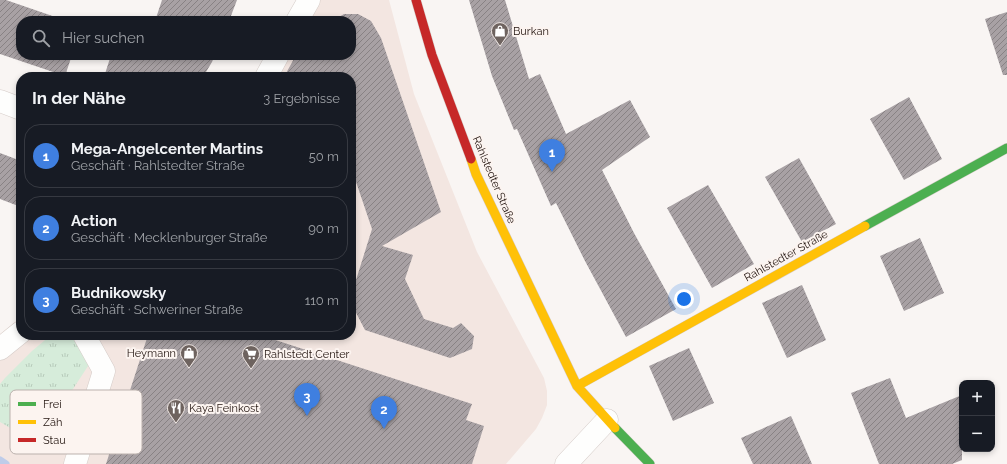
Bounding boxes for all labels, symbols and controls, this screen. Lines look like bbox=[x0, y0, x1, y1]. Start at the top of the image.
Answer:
search box bbox=[16, 16, 356, 60]
shop icon: Burkan bbox=[490, 21, 510, 46]
place label: Burkan bbox=[513, 25, 549, 38]
icon: search bbox=[30, 27, 52, 49]
text: Hier suchen bbox=[62, 29, 145, 47]
text: In der Nähe bbox=[32, 88, 126, 108]
text: 3 Ergebnisse bbox=[263, 91, 340, 106]
street label: Rahlstedter Straße bbox=[470, 134, 519, 226]
pin: 1 bbox=[539, 139, 565, 172]
text: Mega-Angelcenter Martins bbox=[71, 140, 263, 158]
text: 1 bbox=[43, 149, 49, 164]
text: 50 m bbox=[309, 149, 339, 164]
text: Geschäft · Rahlstedter Straße bbox=[71, 158, 245, 173]
text: Action bbox=[71, 212, 117, 230]
text: 2 bbox=[42, 221, 50, 236]
text: 90 m bbox=[308, 221, 339, 236]
street label: Rahlstedter Straße bbox=[742, 227, 831, 284]
text: Geschäft · Mecklenburger Straße bbox=[71, 230, 267, 245]
text: Budnikowsky bbox=[71, 284, 166, 302]
your location bbox=[674, 289, 694, 309]
text: 3 bbox=[42, 293, 50, 308]
text: 110 m bbox=[305, 293, 339, 308]
text: Geschäft · Schweriner Straße bbox=[71, 302, 243, 317]
shop icon: Heymann bbox=[179, 343, 199, 368]
supermarket icon: Rahlstedt Center bbox=[241, 344, 261, 369]
place label: Heymann bbox=[127, 347, 176, 360]
place label: Rahlstedt Center bbox=[264, 348, 350, 361]
map controls bbox=[959, 380, 995, 452]
button: + bbox=[959, 380, 995, 416]
pin: 3 bbox=[294, 383, 320, 416]
legend bbox=[10, 390, 142, 454]
pin: 2 bbox=[371, 396, 397, 429]
text: Frei bbox=[43, 398, 62, 411]
restaurant icon: Kaya Feinkost bbox=[166, 398, 186, 423]
place label: Kaya Feinkost bbox=[189, 402, 259, 415]
text: Zäh bbox=[43, 416, 62, 429]
button: − bbox=[959, 416, 995, 452]
text: Stau bbox=[43, 434, 66, 447]

